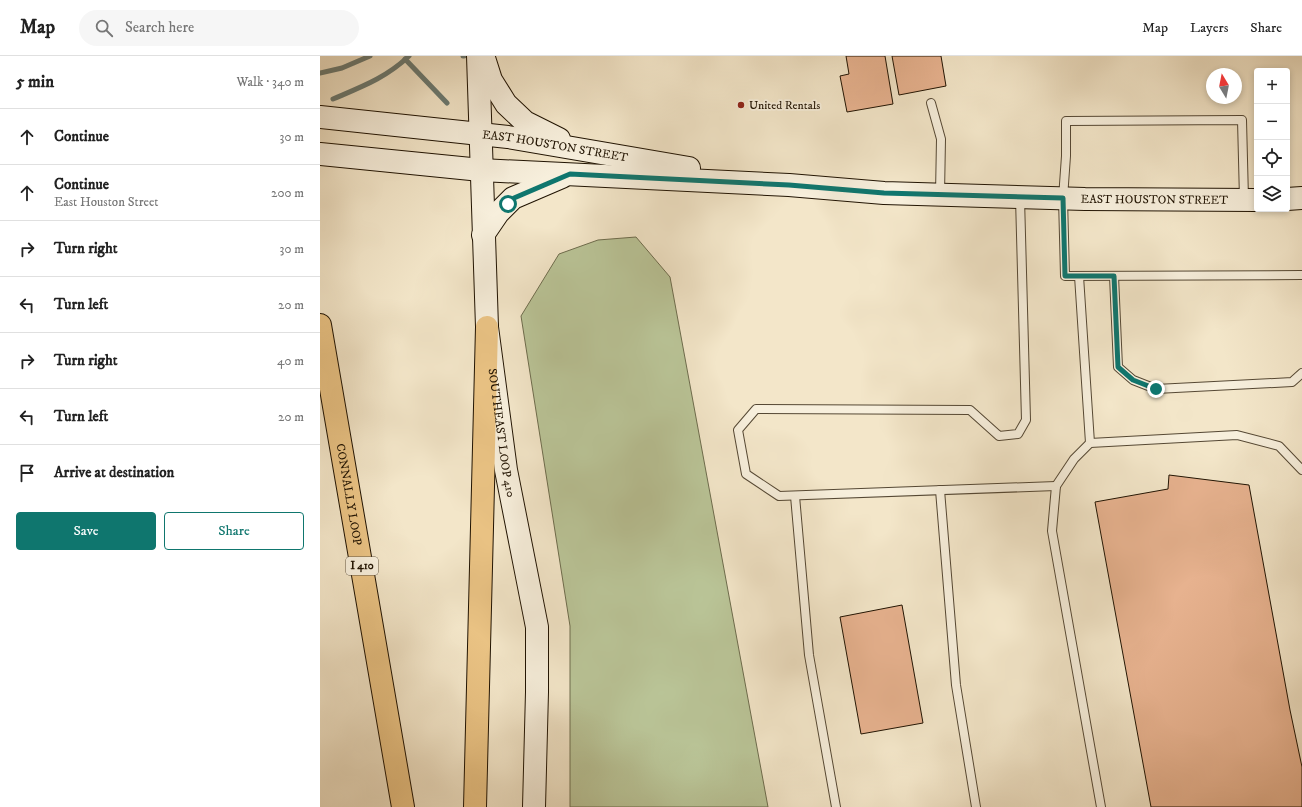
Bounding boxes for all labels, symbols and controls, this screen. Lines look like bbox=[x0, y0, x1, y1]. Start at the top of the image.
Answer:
search box bbox=[79, 10, 359, 46]
text: Map bbox=[20, 16, 55, 39]
icon: search bbox=[93, 17, 115, 39]
text: Search here bbox=[125, 18, 194, 37]
text: Map bbox=[1142, 19, 1168, 37]
text: Layers bbox=[1190, 19, 1228, 37]
text: Share bbox=[1250, 19, 1282, 37]
north arrow bbox=[1206, 68, 1242, 104]
map controls bbox=[1254, 68, 1290, 212]
button: + bbox=[1254, 68, 1290, 104]
text: 5 min bbox=[16, 71, 54, 93]
text: Walk · 340 m bbox=[236, 74, 304, 90]
place label: United Rentals bbox=[749, 98, 820, 113]
marker: United Rentals bbox=[736, 100, 746, 110]
button: − bbox=[1254, 104, 1290, 140]
icon: ahead bbox=[16, 126, 38, 148]
text: Continue bbox=[54, 127, 109, 146]
street label: EAST HOUSTON STREET bbox=[482, 127, 629, 165]
text: 30 m bbox=[280, 129, 304, 145]
button: locate bbox=[1254, 140, 1290, 176]
text: Continue bbox=[54, 175, 109, 194]
button: layers bbox=[1254, 176, 1290, 212]
icon: ahead bbox=[16, 182, 38, 204]
text: 200 m bbox=[271, 185, 304, 201]
street label: EAST HOUSTON STREET bbox=[1080, 191, 1228, 207]
text: East Houston Street bbox=[54, 194, 159, 210]
route start bbox=[499, 195, 517, 213]
icon: right bbox=[16, 238, 38, 260]
text: Turn right bbox=[54, 239, 117, 258]
text: 30 m bbox=[280, 241, 304, 257]
icon: left bbox=[16, 294, 38, 316]
text: Turn left bbox=[54, 295, 108, 314]
text: 20 m bbox=[278, 297, 304, 313]
icon: right bbox=[16, 350, 38, 372]
text: Turn right bbox=[54, 351, 117, 370]
text: 40 m bbox=[277, 353, 304, 369]
street label: SOUTHEAST LOOP 410 bbox=[485, 367, 519, 499]
route end bbox=[1147, 380, 1165, 398]
icon: left bbox=[16, 406, 38, 428]
text: Turn left bbox=[54, 407, 108, 426]
text: 20 m bbox=[278, 409, 304, 425]
street label: CONNALLY LOOP bbox=[333, 442, 365, 547]
icon: arrive bbox=[16, 462, 38, 484]
text: Arrive at destination bbox=[54, 463, 174, 482]
button: Save bbox=[16, 512, 156, 550]
button: Share bbox=[164, 512, 304, 550]
road number: I 410 bbox=[346, 557, 378, 575]

